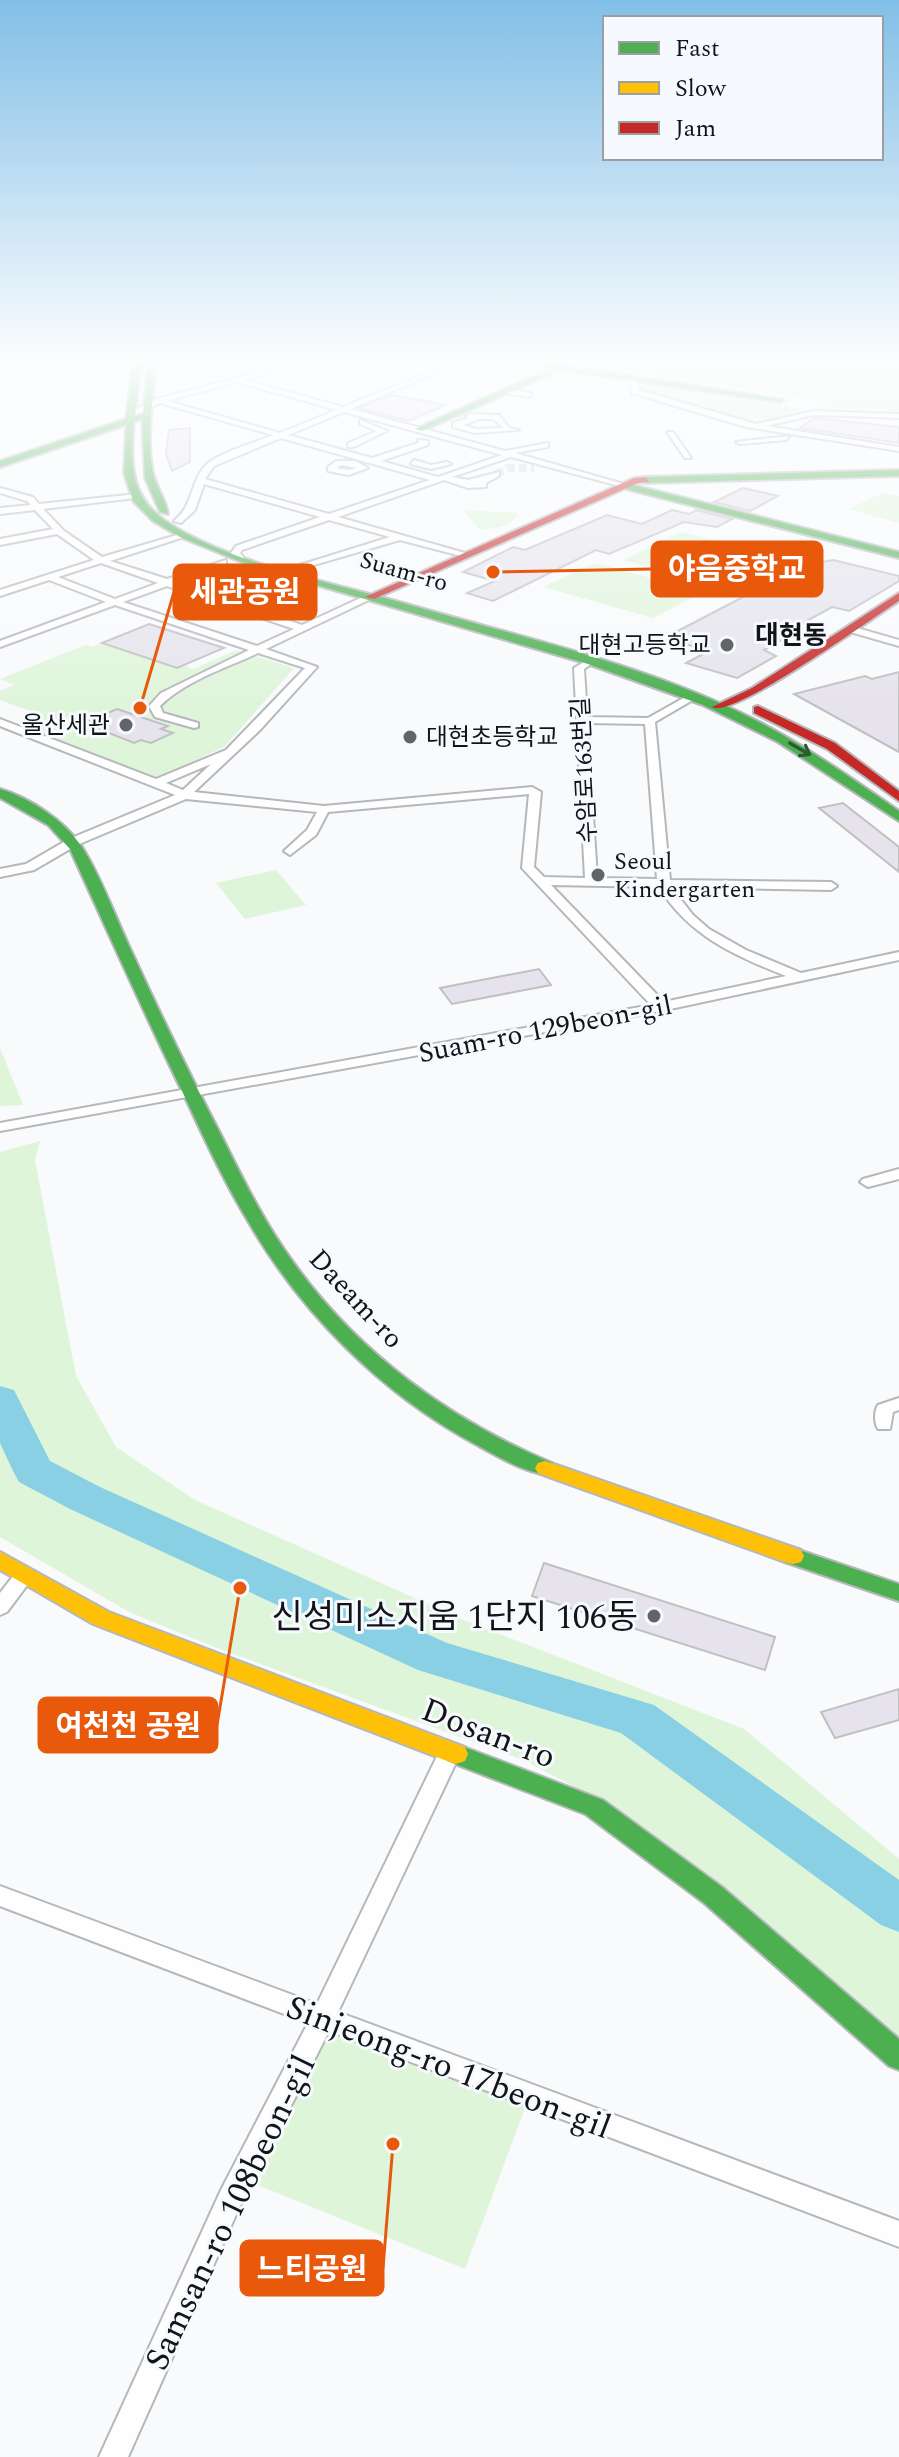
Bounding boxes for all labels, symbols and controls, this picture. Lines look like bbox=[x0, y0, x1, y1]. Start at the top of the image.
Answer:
legend bbox=[603, 16, 883, 160]
text: Fast bbox=[675, 31, 720, 67]
text: Slow bbox=[675, 71, 727, 107]
text: Jam bbox=[675, 111, 716, 147]
street label: Suam-ro bbox=[355, 542, 452, 602]
callout: 야음중학교 bbox=[652, 542, 822, 596]
text: 야음중학교 bbox=[668, 547, 806, 593]
callout: 세관공원 bbox=[174, 565, 316, 619]
text: 세관공원 bbox=[190, 570, 300, 616]
district label: 대현동 bbox=[755, 616, 827, 656]
place label: 대현고등학교 bbox=[579, 628, 711, 664]
marker: 대현고등학교 bbox=[718, 636, 736, 654]
street label: 수암로163번길 bbox=[563, 696, 607, 844]
place label: 울산세관 bbox=[22, 708, 110, 744]
marker: 울산세관 bbox=[117, 716, 135, 734]
place label: 대현초등학교 bbox=[426, 720, 558, 756]
marker: 대현초등학교 bbox=[401, 728, 419, 746]
one-way arrow bbox=[788, 741, 811, 757]
place label: Seoul Kindergarten bbox=[614, 844, 755, 908]
marker: Seoul Kindergarten bbox=[589, 866, 607, 884]
street label: Suam-ro 129beon-gil bbox=[415, 984, 676, 1075]
street label: Daeam-ro bbox=[298, 1239, 414, 1359]
place label: 신성미소지움 1단지 106동 bbox=[271, 1592, 638, 1644]
marker: 신성미소지움 1단지 106동 bbox=[645, 1607, 663, 1625]
street label: Dosan-ro bbox=[413, 1684, 563, 1783]
callout: 여천천 공원 bbox=[39, 1698, 217, 1752]
text: 여천천 공원 bbox=[55, 1704, 201, 1750]
street label: Sinjeong-ro 17beon-gil bbox=[278, 1982, 618, 2154]
street label: Samsan-ro 108beon-gil bbox=[132, 2046, 330, 2380]
callout: 느티공원 bbox=[241, 2241, 383, 2295]
text: 느티공원 bbox=[257, 2247, 367, 2293]

